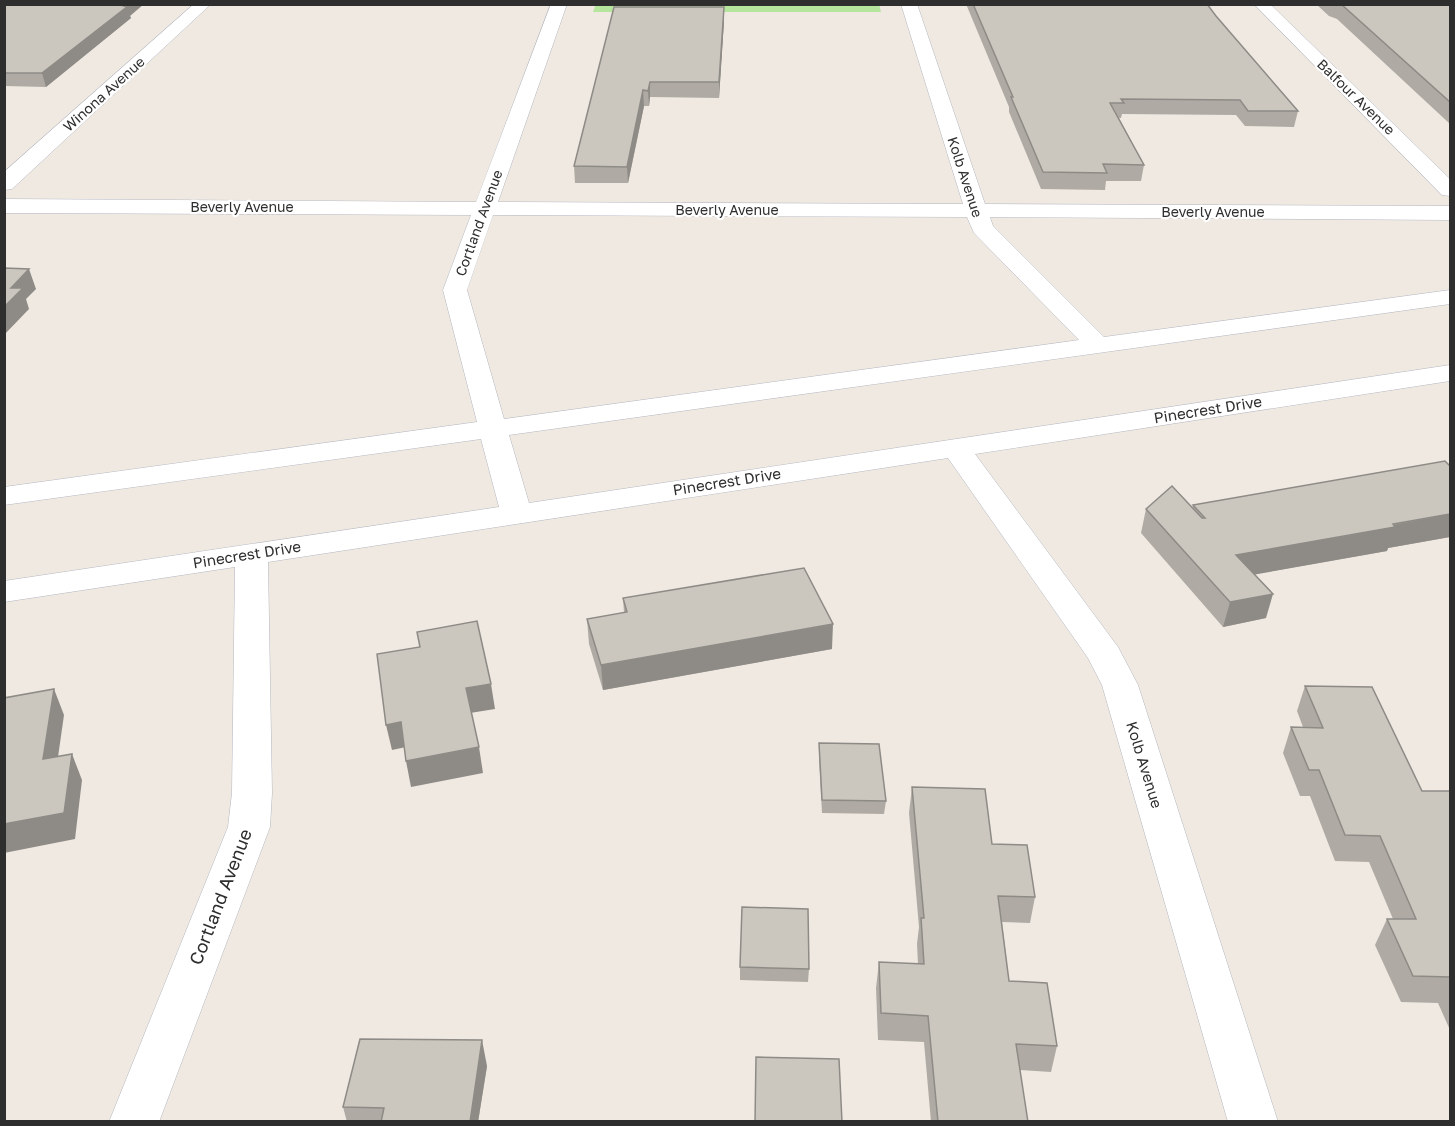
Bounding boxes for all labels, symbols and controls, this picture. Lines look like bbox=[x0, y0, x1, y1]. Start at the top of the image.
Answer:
street label: Winona Avenue bbox=[59, 53, 148, 135]
street label: Balfour Avenue bbox=[1314, 55, 1399, 138]
street label: Kolb Avenue bbox=[944, 134, 987, 219]
street label: Cortland Avenue bbox=[451, 167, 506, 278]
street label: Beverly Avenue bbox=[190, 198, 294, 215]
street label: Beverly Avenue bbox=[675, 201, 779, 218]
street label: Beverly Avenue bbox=[1161, 203, 1265, 220]
street label: Pinecrest Drive bbox=[1152, 392, 1263, 426]
street label: Pinecrest Drive bbox=[671, 464, 782, 498]
street label: Pinecrest Drive bbox=[191, 537, 302, 571]
street label: Kolb Avenue bbox=[1123, 719, 1167, 811]
street label: Cortland Avenue bbox=[184, 826, 256, 968]

